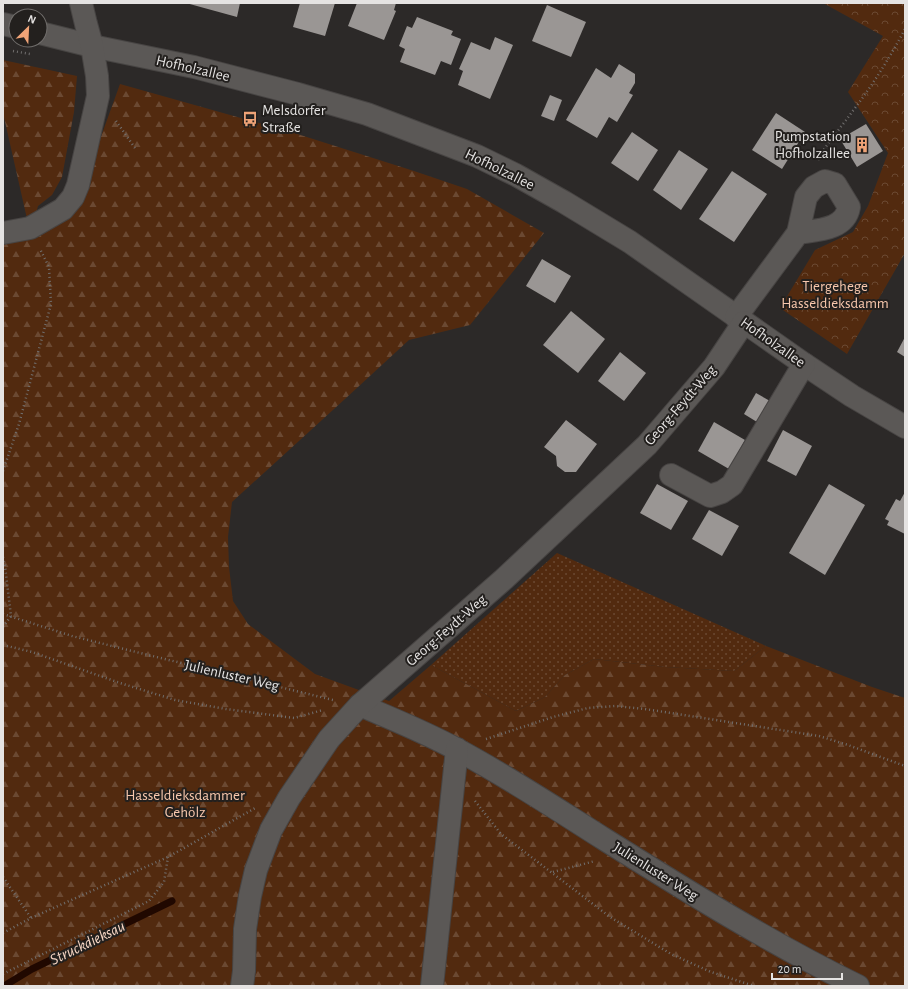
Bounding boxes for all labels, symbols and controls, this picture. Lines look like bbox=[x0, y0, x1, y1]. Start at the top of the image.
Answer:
north arrow bbox=[8, 8, 48, 48]
text: N bbox=[26, 13, 38, 26]
street label: Hofholzallee bbox=[155, 53, 231, 84]
place label: Melsdorfer Straße bbox=[262, 103, 326, 135]
bus stop icon: Melsdorfer Straße bbox=[241, 110, 259, 128]
place label: Pumpstation Hofholzallee bbox=[775, 129, 850, 161]
building icon: Pumpstation Hofholzallee bbox=[853, 136, 871, 154]
street label: Hofholzallee bbox=[463, 146, 537, 193]
park label: Tiergehege Hasseldieksdamm bbox=[781, 279, 889, 311]
street label: Hofholzallee bbox=[738, 315, 808, 370]
street label: Georg-Feydt-Weg bbox=[642, 362, 720, 448]
street label: Georg-Feydt-Weg bbox=[403, 591, 490, 669]
street label: Julienluster Weg bbox=[183, 657, 281, 694]
park label: Hasseldieksdammer Gehölz bbox=[125, 788, 245, 820]
street label: Julienluster Weg bbox=[611, 839, 701, 904]
water label: Struckdieksau bbox=[47, 918, 128, 968]
scale bar bbox=[772, 955, 842, 981]
text: 20 m bbox=[778, 963, 801, 975]

